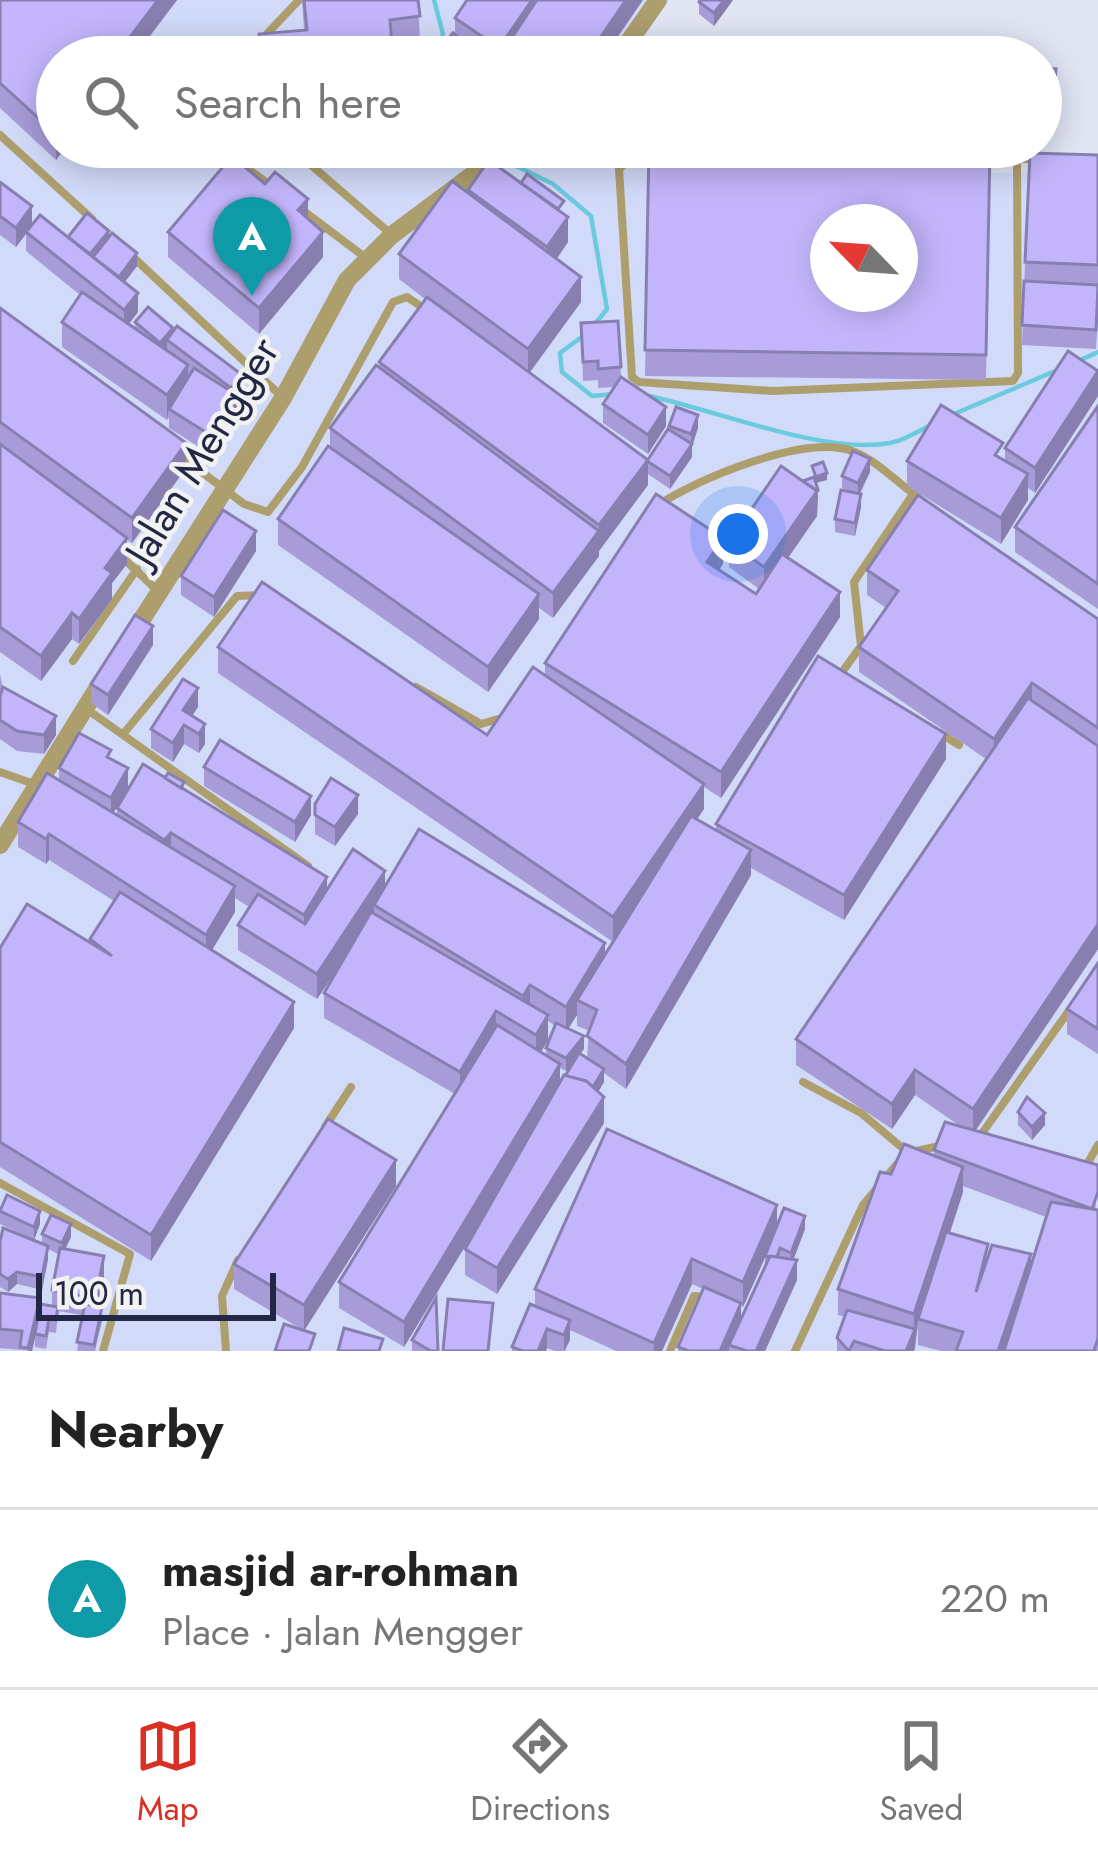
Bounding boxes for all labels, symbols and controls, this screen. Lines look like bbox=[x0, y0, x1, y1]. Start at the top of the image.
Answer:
search box bbox=[36, 36, 1062, 168]
icon: search bbox=[78, 69, 144, 135]
text: Search here bbox=[174, 70, 402, 135]
pin: A bbox=[213, 197, 291, 296]
north arrow bbox=[810, 204, 918, 312]
street label: Jalan Mengger bbox=[107, 325, 294, 581]
your location bbox=[708, 504, 768, 564]
scale bar bbox=[36, 1267, 276, 1320]
text: 100 m bbox=[54, 1270, 144, 1317]
text: Nearby bbox=[48, 1392, 223, 1466]
text: masjid ar-rohman bbox=[162, 1538, 519, 1603]
text: A bbox=[73, 1570, 101, 1627]
text: 220 m bbox=[940, 1570, 1050, 1627]
text: Place · Jalan Mengger bbox=[162, 1603, 523, 1660]
tab: Map bbox=[135, 1713, 201, 1832]
tab: Directions bbox=[470, 1713, 610, 1832]
tab: Saved bbox=[880, 1713, 963, 1832]

